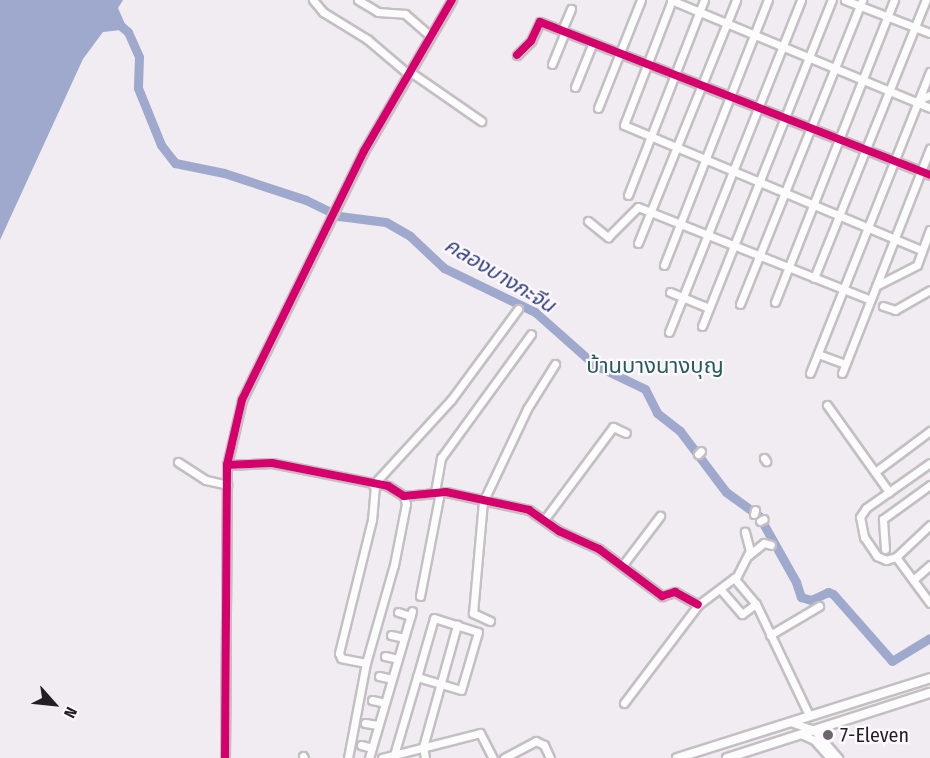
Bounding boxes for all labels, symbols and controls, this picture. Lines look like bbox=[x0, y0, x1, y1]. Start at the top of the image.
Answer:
water label: คลองบางกะจีน bbox=[440, 232, 560, 318]
district label: บ้านบางนางบุญ bbox=[586, 353, 724, 379]
north arrow bbox=[24, 674, 84, 734]
text: N bbox=[60, 704, 81, 721]
place label: 7-Eleven bbox=[840, 723, 909, 747]
marker: 7-Eleven bbox=[821, 728, 835, 742]

